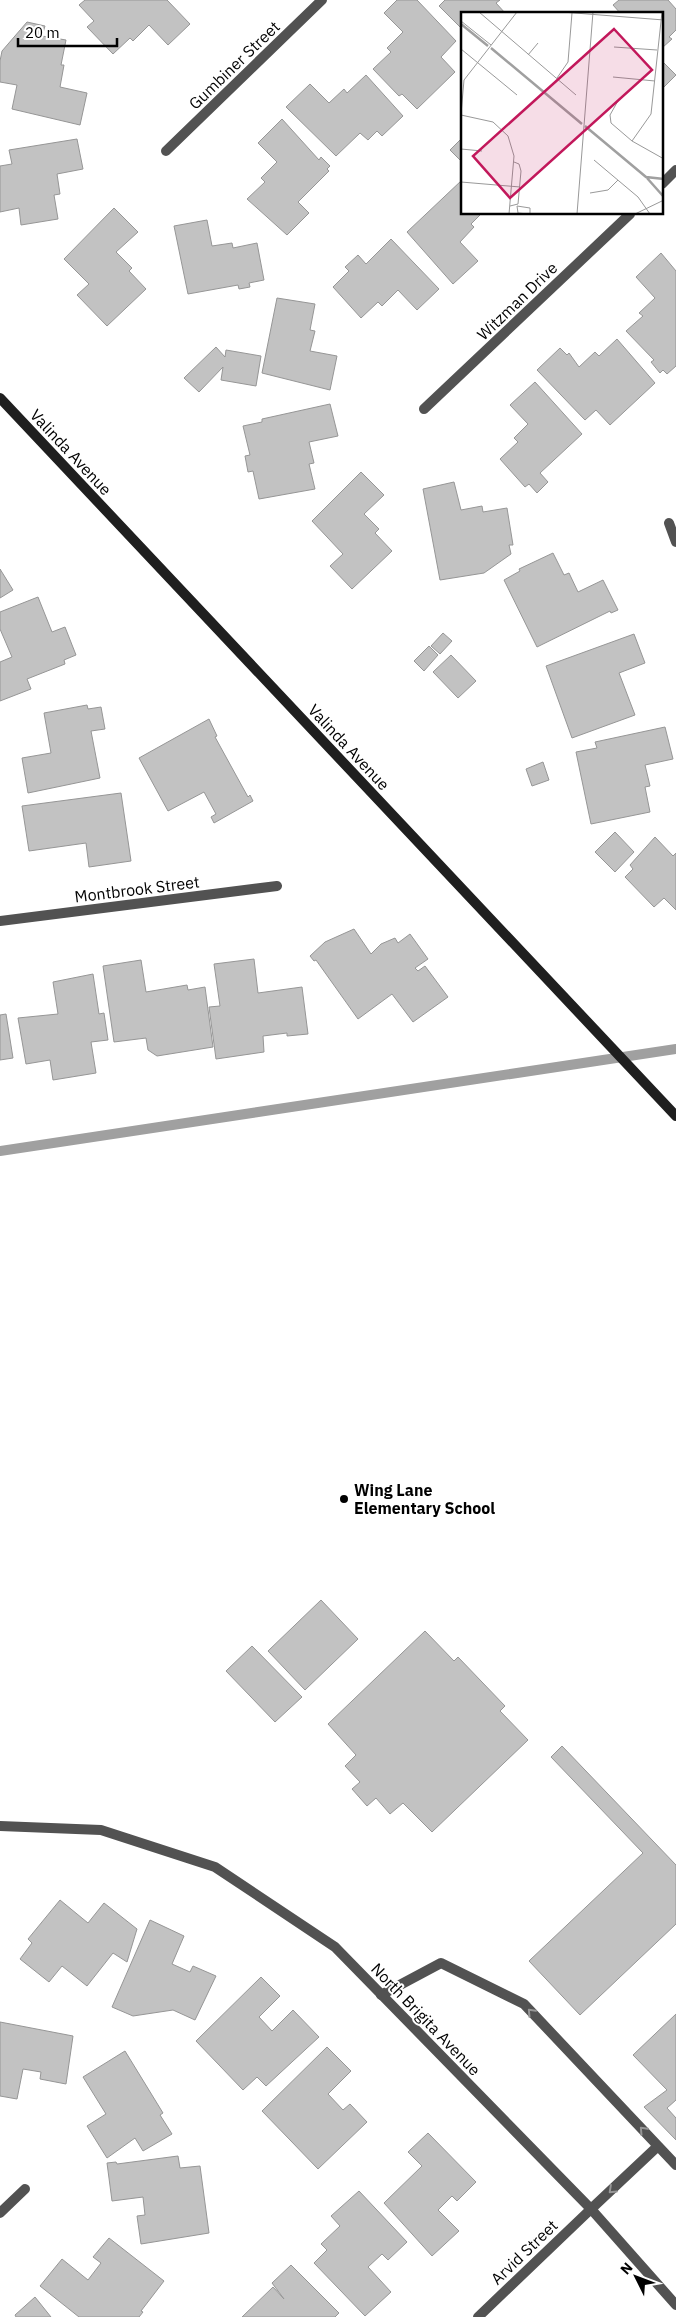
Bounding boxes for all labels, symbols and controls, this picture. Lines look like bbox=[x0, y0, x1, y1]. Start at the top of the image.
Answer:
inset map bbox=[461, 12, 664, 215]
scale bar bbox=[18, 15, 116, 47]
street label: Gumbiner Street bbox=[184, 17, 284, 113]
text: 20 m bbox=[25, 23, 60, 42]
street label: Witzman Drive bbox=[473, 258, 561, 344]
street label: Valinda Avenue bbox=[26, 405, 116, 499]
street label: Valinda Avenue bbox=[304, 700, 394, 794]
street label: Montbrook Street bbox=[73, 871, 201, 907]
place label: Wing Lane Elementary School bbox=[354, 1480, 495, 1518]
marker: Wing Lane Elementary School bbox=[338, 1493, 350, 1505]
street label: North Brigita Avenue bbox=[367, 1959, 485, 2080]
one-way arrow bbox=[528, 2008, 537, 2017]
one-way arrow bbox=[640, 2126, 649, 2135]
one-way arrow bbox=[608, 2184, 617, 2193]
street label: Arvid Street bbox=[486, 2215, 562, 2289]
north arrow bbox=[611, 2252, 661, 2302]
text: N bbox=[616, 2259, 636, 2278]

